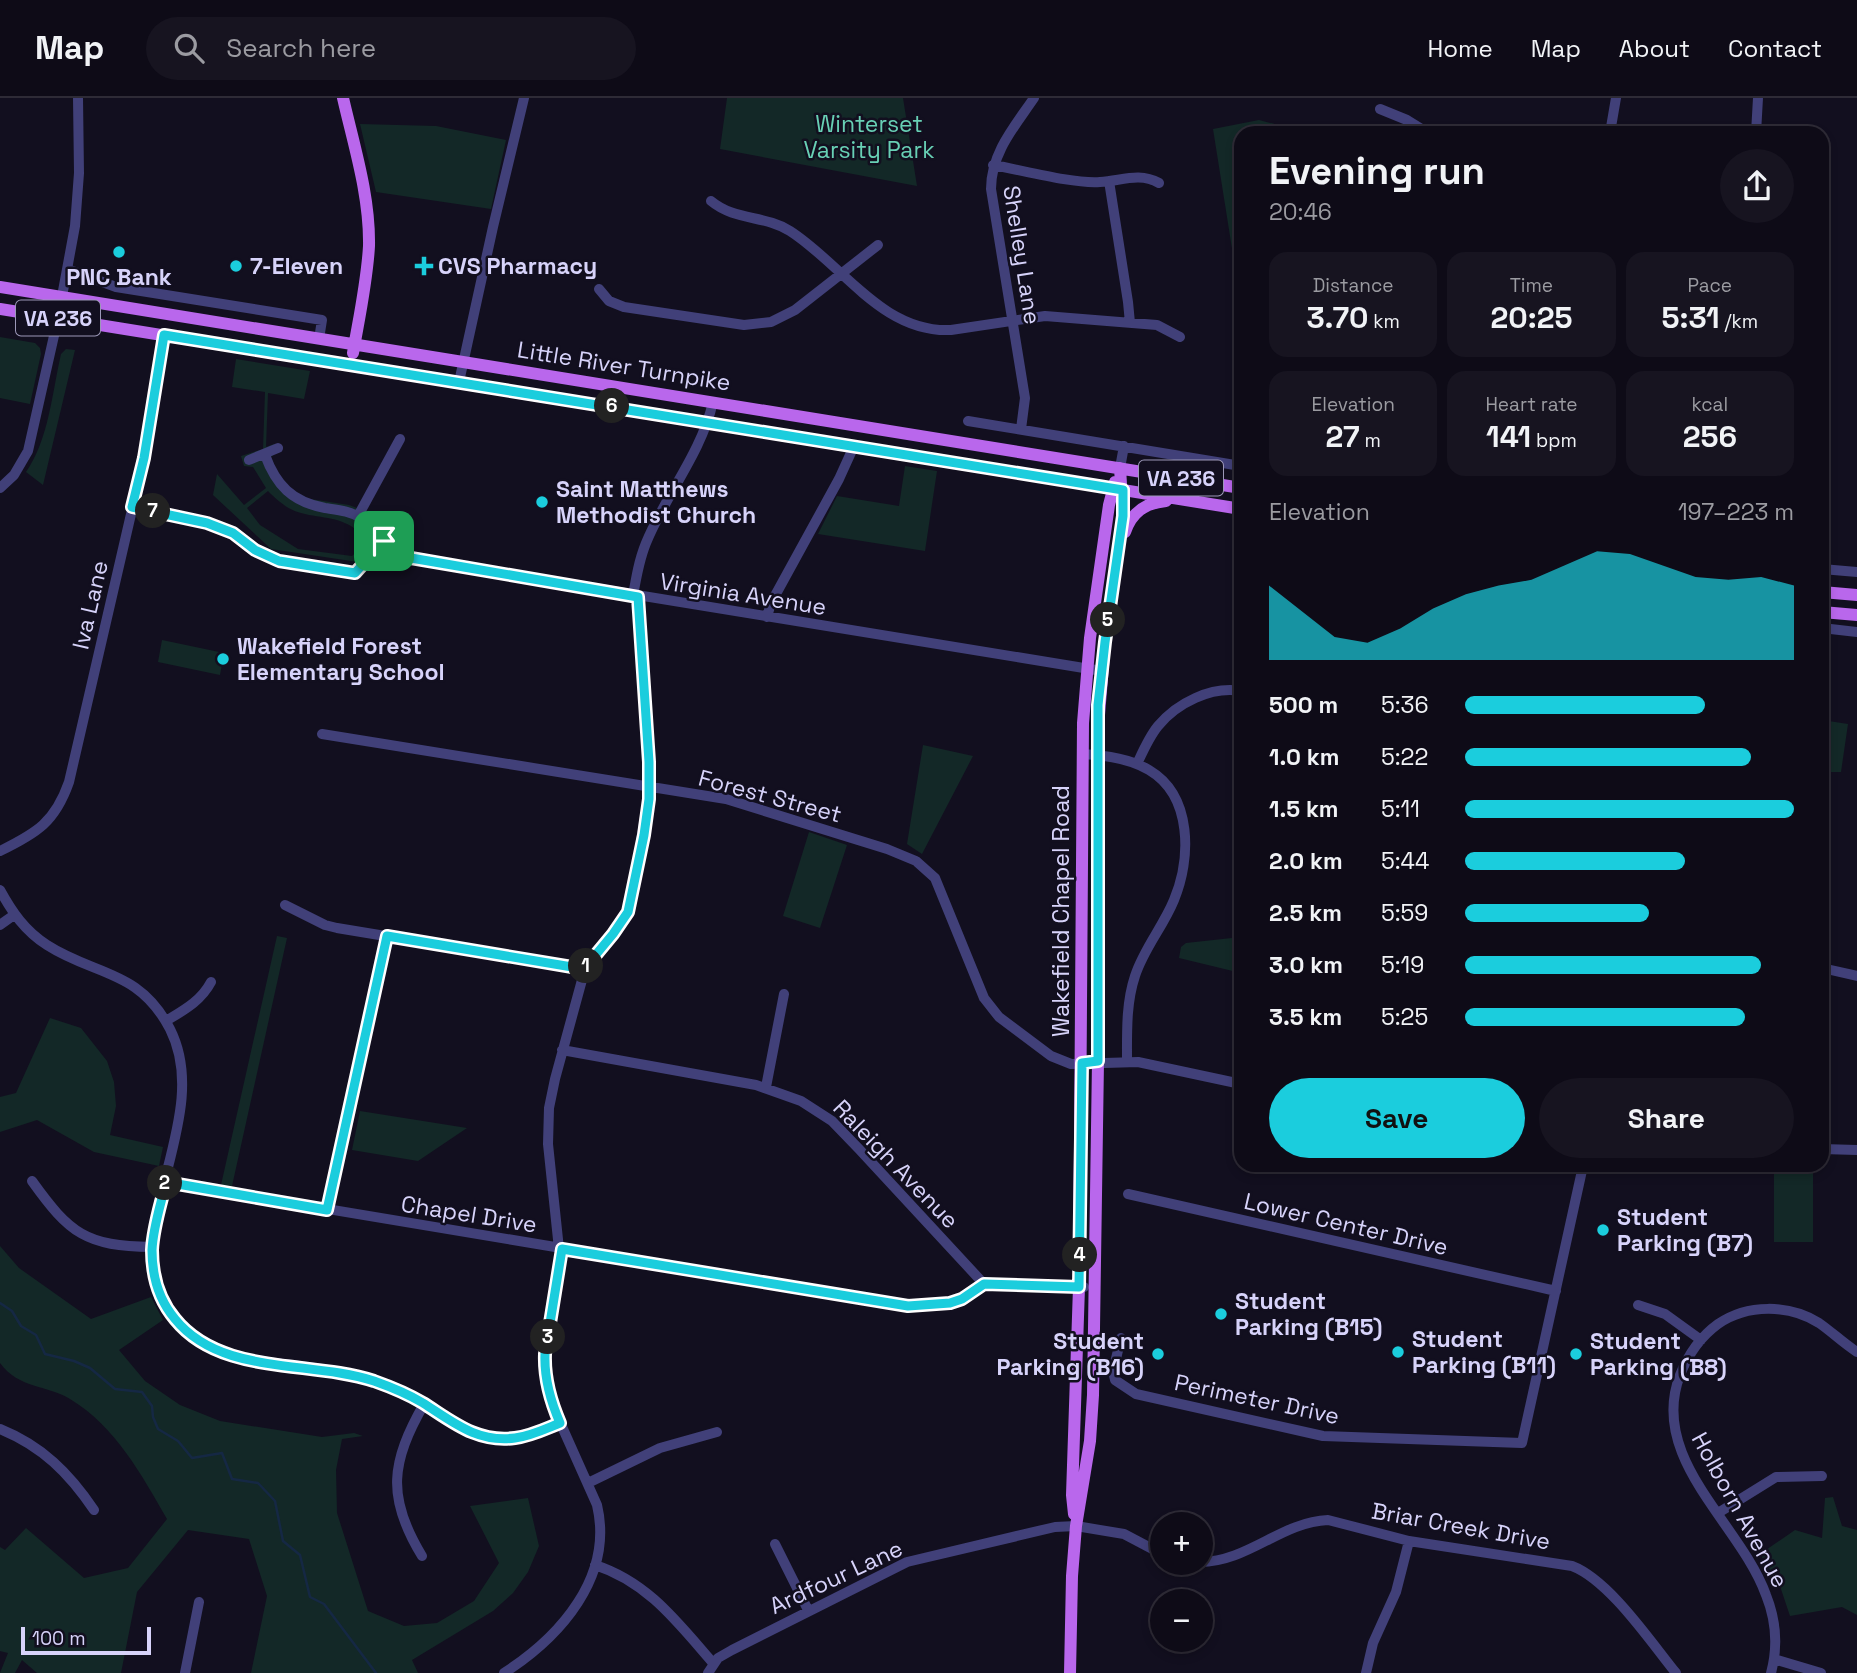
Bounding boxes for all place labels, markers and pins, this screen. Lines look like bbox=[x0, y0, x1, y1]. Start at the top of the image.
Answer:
marker: PNC Bank bbox=[111, 244, 127, 260]
place label: 7-Eleven bbox=[250, 251, 343, 281]
place label: CVS Pharmacy bbox=[438, 251, 597, 281]
marker: 7-Eleven bbox=[228, 258, 244, 274]
marker: CVS Pharmacy bbox=[416, 258, 432, 274]
place label: PNC Bank bbox=[66, 262, 172, 292]
pin: 6 bbox=[594, 388, 630, 424]
place label: Saint Matthews Methodist Church bbox=[556, 474, 756, 530]
pin: 7 bbox=[136, 494, 170, 528]
marker: Saint Matthews Methodist Church bbox=[534, 494, 550, 510]
pin bbox=[354, 511, 414, 571]
pin: 5 bbox=[1090, 602, 1126, 638]
place label: Wakefield Forest Elementary School bbox=[237, 631, 445, 687]
marker: Wakefield Forest Elementary School bbox=[215, 651, 231, 667]
pin: 1 bbox=[568, 948, 604, 984]
pin: 2 bbox=[148, 1166, 182, 1200]
place label: Student Parking (B7) bbox=[1617, 1202, 1753, 1258]
marker: Student Parking (B7) bbox=[1595, 1222, 1611, 1238]
pin: 4 bbox=[1062, 1238, 1098, 1272]
place label: Student Parking (B15) bbox=[1235, 1286, 1382, 1342]
marker: Student Parking (B15) bbox=[1213, 1306, 1229, 1322]
pin: 3 bbox=[530, 1320, 566, 1354]
place label: Student Parking (B11) bbox=[1412, 1324, 1556, 1380]
place label: Student Parking (B16) bbox=[996, 1326, 1144, 1382]
place label: Student Parking (B8) bbox=[1590, 1326, 1727, 1382]
marker: Student Parking (B11) bbox=[1390, 1344, 1406, 1360]
marker: Student Parking (B16) bbox=[1150, 1346, 1166, 1362]
marker: Student Parking (B8) bbox=[1568, 1346, 1584, 1362]

